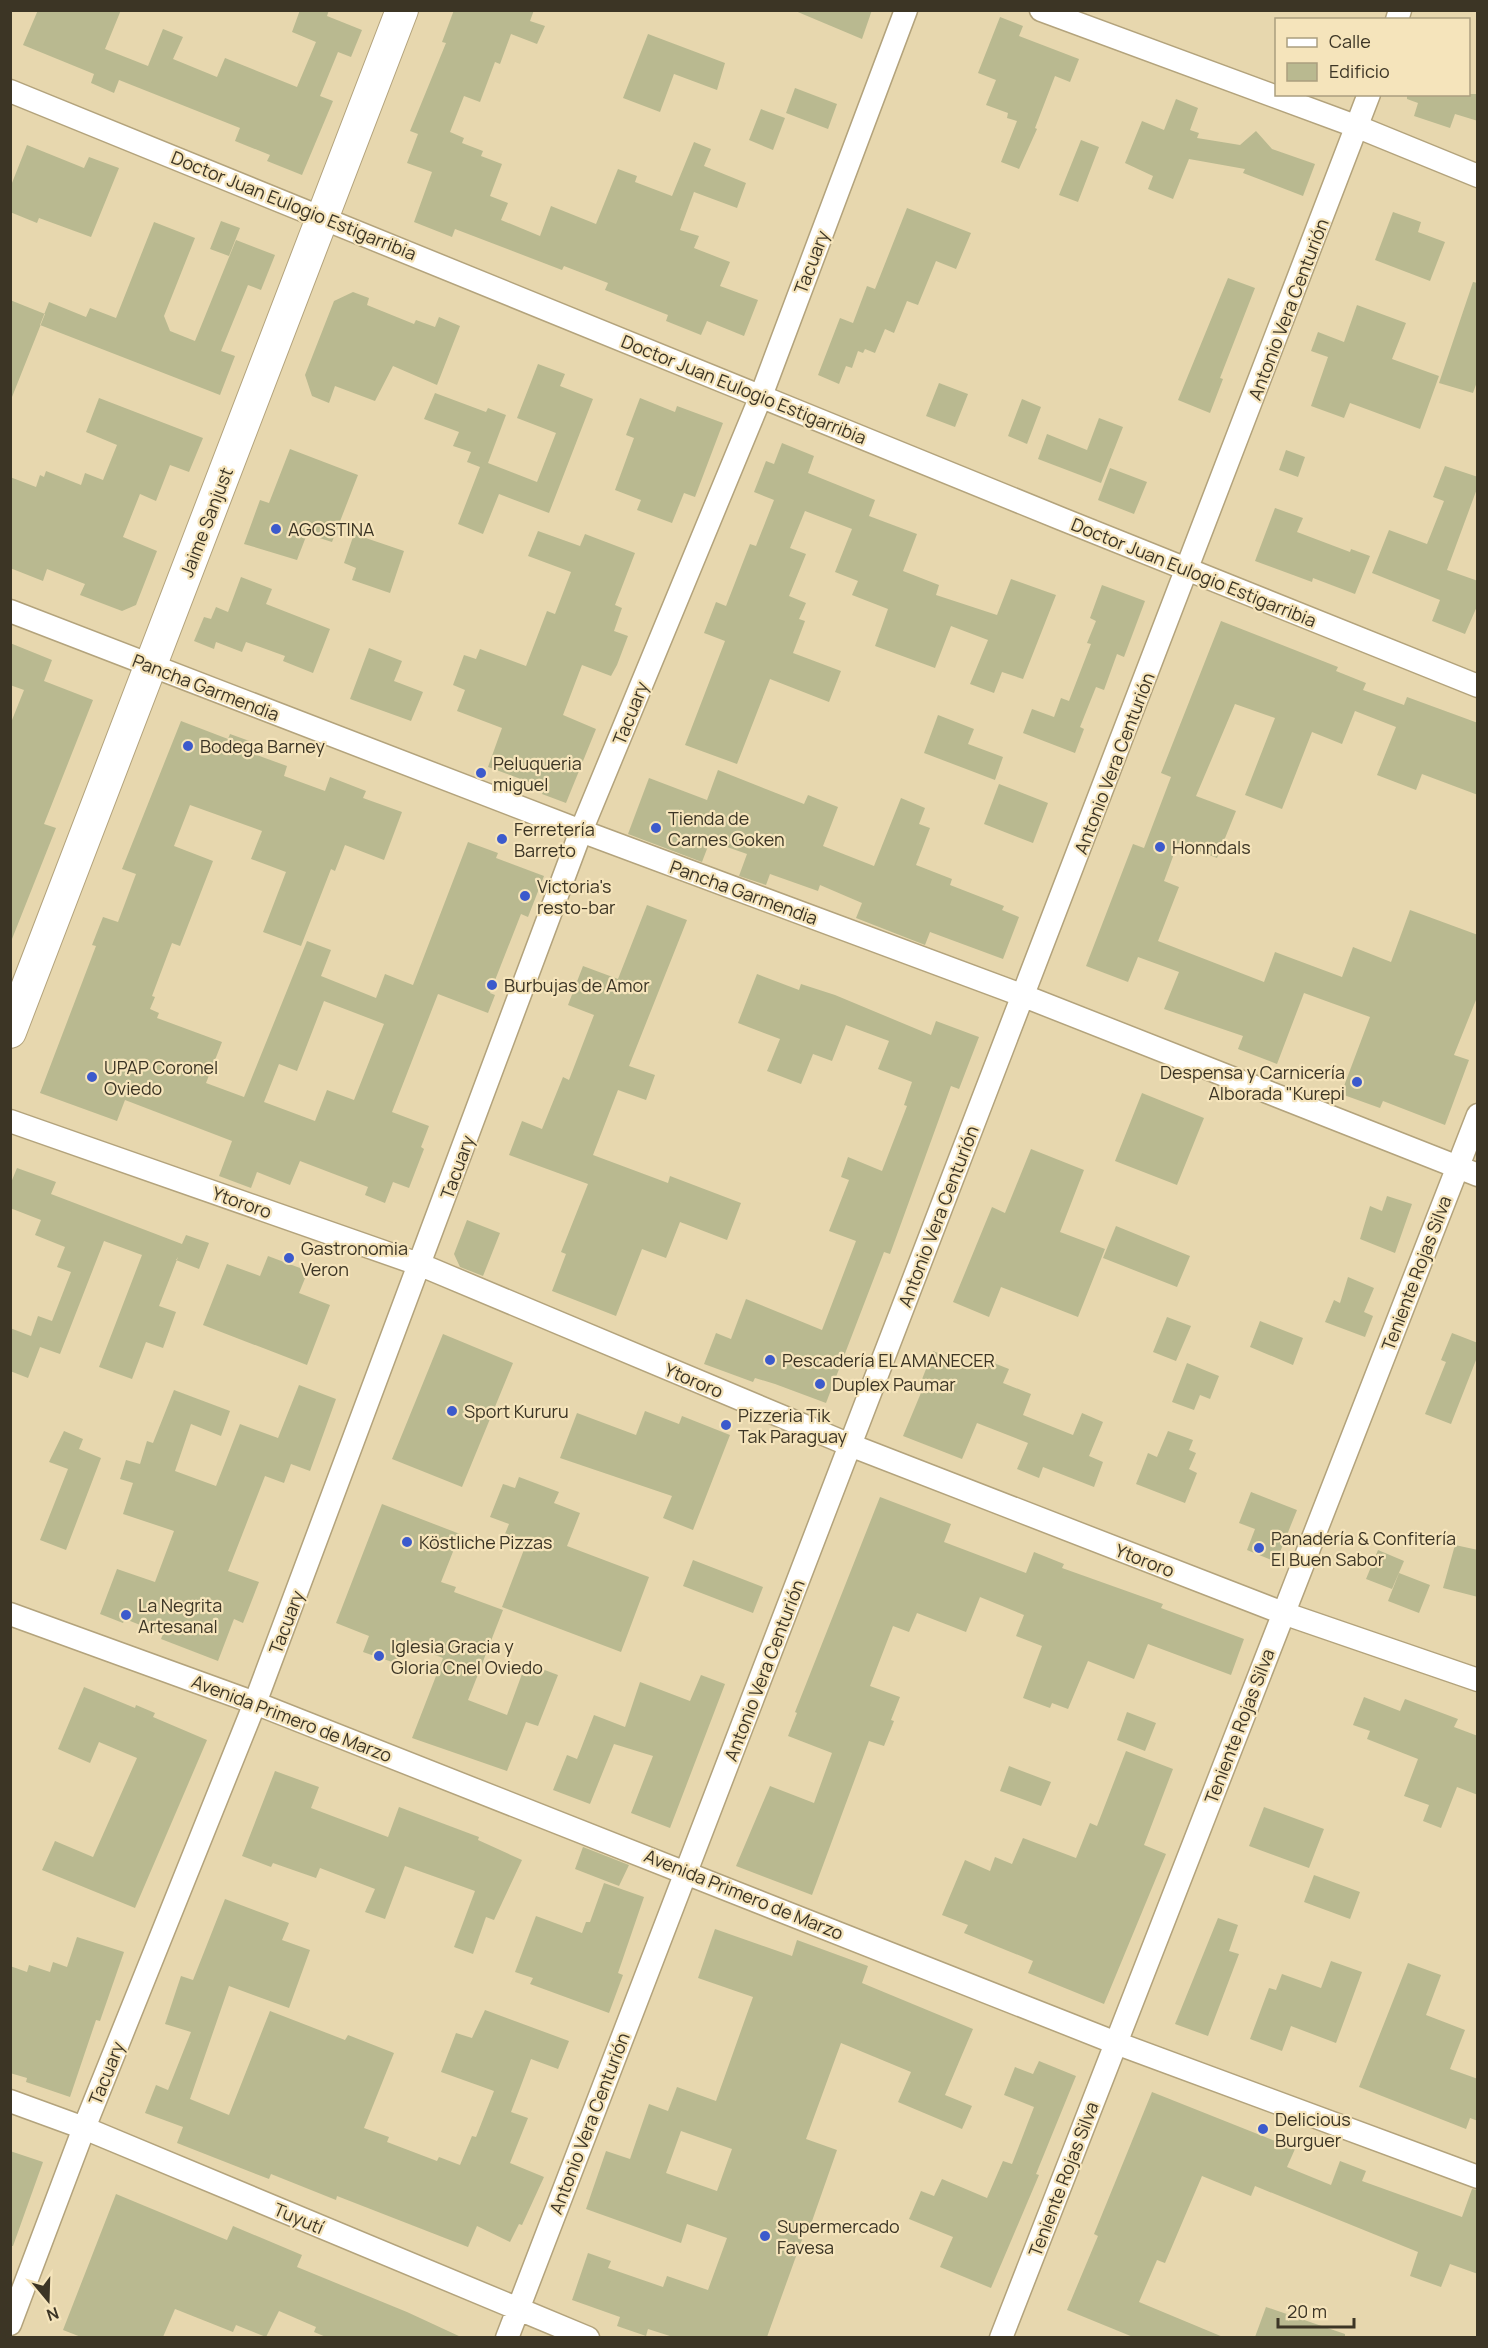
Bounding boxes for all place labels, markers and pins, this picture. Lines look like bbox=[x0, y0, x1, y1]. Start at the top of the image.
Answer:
place label: AGOSTINA bbox=[288, 517, 375, 541]
marker: AGOSTINA bbox=[269, 522, 283, 536]
place label: Bodega Barney bbox=[200, 734, 326, 758]
marker: Bodega Barney bbox=[181, 739, 195, 753]
place label: Peluqueria miguel bbox=[493, 751, 582, 796]
marker: Peluqueria miguel bbox=[474, 766, 488, 780]
place label: Tienda de Carnes Goken bbox=[668, 806, 785, 851]
place label: Ferretería Barreto bbox=[514, 817, 595, 862]
marker: Tienda de Carnes Goken bbox=[649, 821, 663, 835]
marker: Ferretería Barreto bbox=[495, 832, 509, 846]
place label: Honndals bbox=[1172, 835, 1251, 859]
marker: Honndals bbox=[1153, 840, 1167, 854]
place label: Victoria's resto-bar bbox=[537, 874, 616, 919]
marker: Victoria's resto-bar bbox=[518, 889, 532, 903]
place label: Burbujas de Amor bbox=[504, 973, 650, 997]
marker: Burbujas de Amor bbox=[485, 978, 499, 992]
place label: UPAP Coronel Oviedo bbox=[104, 1055, 218, 1100]
place label: Despensa y Carnicería Alborada "Kurepi bbox=[1160, 1060, 1345, 1105]
marker: UPAP Coronel Oviedo bbox=[85, 1070, 99, 1084]
marker: Despensa y Carnicería Alborada "Kurepi bbox=[1350, 1075, 1364, 1089]
place label: Gastronomia Veron bbox=[301, 1236, 408, 1281]
marker: Gastronomia Veron bbox=[282, 1251, 296, 1265]
place label: Pescadería EL AMANECER bbox=[782, 1348, 995, 1372]
marker: Pescadería EL AMANECER bbox=[763, 1353, 777, 1367]
place label: Duplex Paumar bbox=[832, 1372, 956, 1396]
marker: Duplex Paumar bbox=[813, 1377, 827, 1391]
place label: Sport Kururu bbox=[464, 1399, 569, 1423]
place label: Pizzeria Tik Tak Paraguay bbox=[738, 1403, 847, 1448]
marker: Sport Kururu bbox=[445, 1404, 459, 1418]
marker: Pizzeria Tik Tak Paraguay bbox=[719, 1418, 733, 1432]
place label: Panadería & Confitería El Buen Sabor bbox=[1271, 1526, 1456, 1571]
place label: Köstliche Pizzas bbox=[419, 1530, 552, 1554]
marker: Köstliche Pizzas bbox=[400, 1535, 414, 1549]
marker: Panadería & Confitería El Buen Sabor bbox=[1252, 1541, 1266, 1555]
place label: La Negrita Artesanal bbox=[138, 1593, 222, 1638]
marker: La Negrita Artesanal bbox=[119, 1608, 133, 1622]
place label: Iglesia Gracia y Gloria Cnel Oviedo bbox=[391, 1634, 543, 1679]
marker: Iglesia Gracia y Gloria Cnel Oviedo bbox=[372, 1649, 386, 1663]
place label: Delicious Burguer bbox=[1275, 2107, 1351, 2152]
marker: Delicious Burguer bbox=[1256, 2122, 1270, 2136]
place label: Supermercado Favesa bbox=[777, 2214, 900, 2259]
marker: Supermercado Favesa bbox=[758, 2229, 772, 2243]

